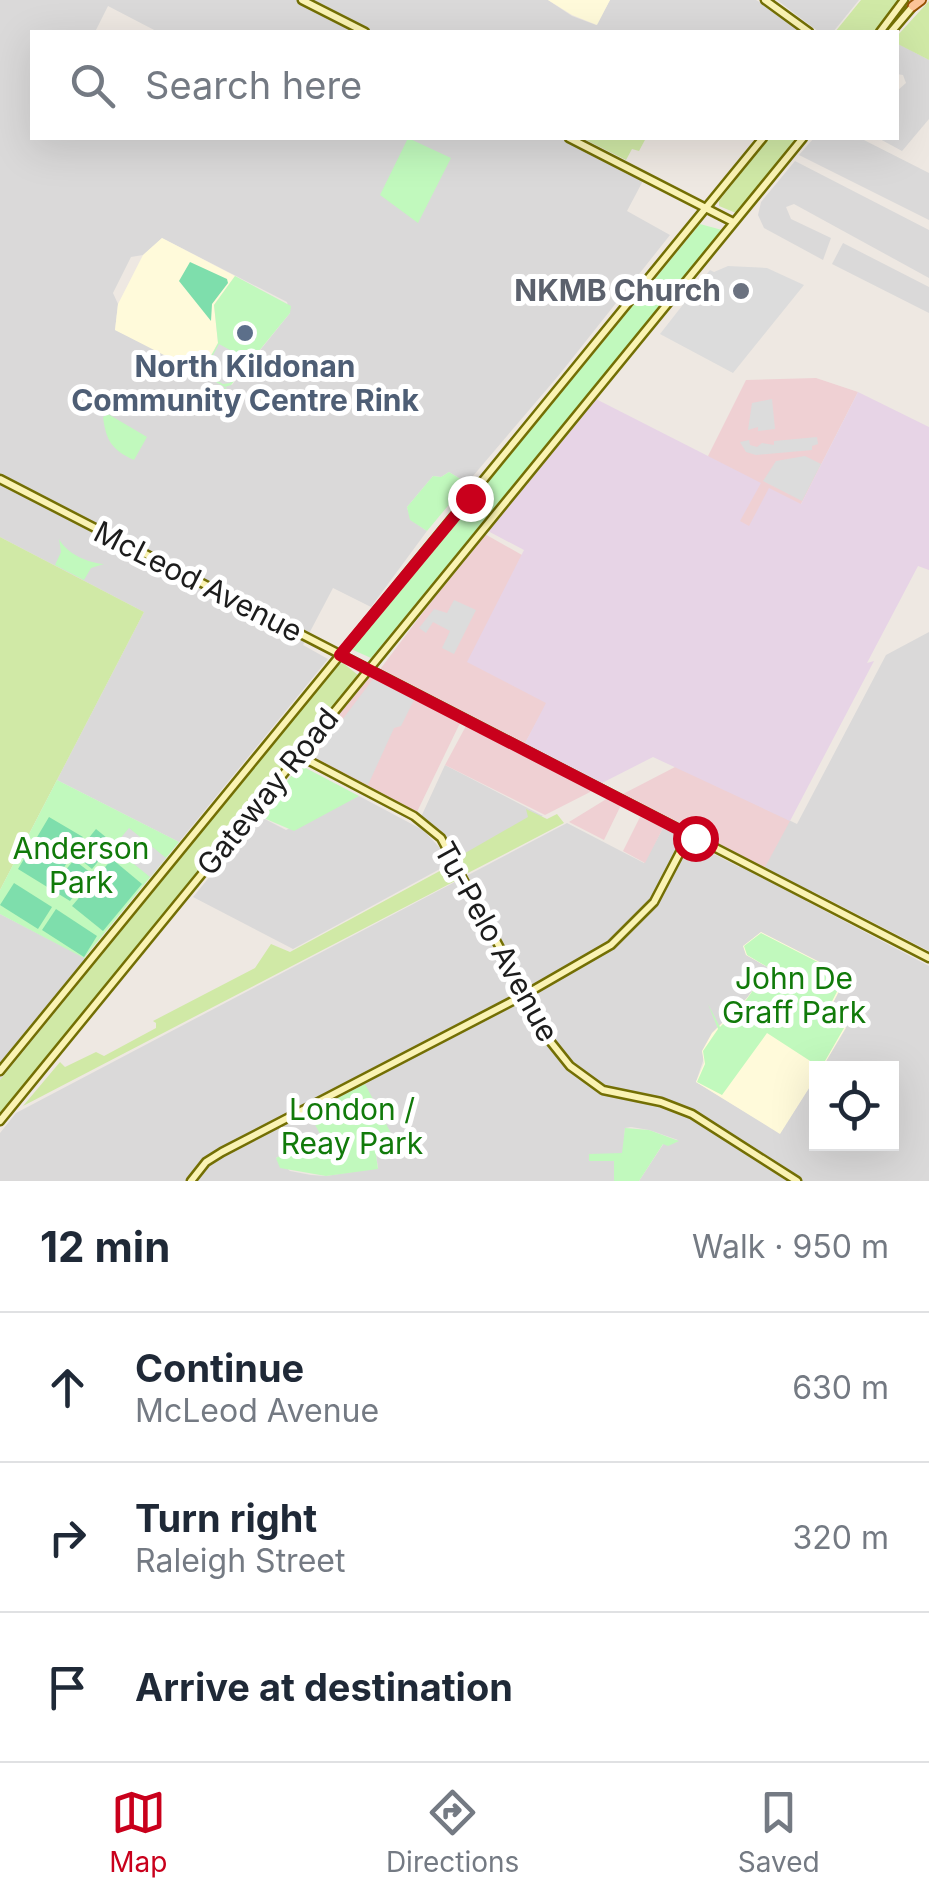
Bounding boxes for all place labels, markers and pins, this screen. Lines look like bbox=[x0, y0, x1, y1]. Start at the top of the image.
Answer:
place label: NKMB Church bbox=[514, 272, 721, 308]
marker: NKMB Church bbox=[730, 280, 752, 302]
marker: North Kildonan Community Centre Rink bbox=[234, 322, 256, 344]
place label: North Kildonan Community Centre Rink bbox=[71, 348, 419, 418]

